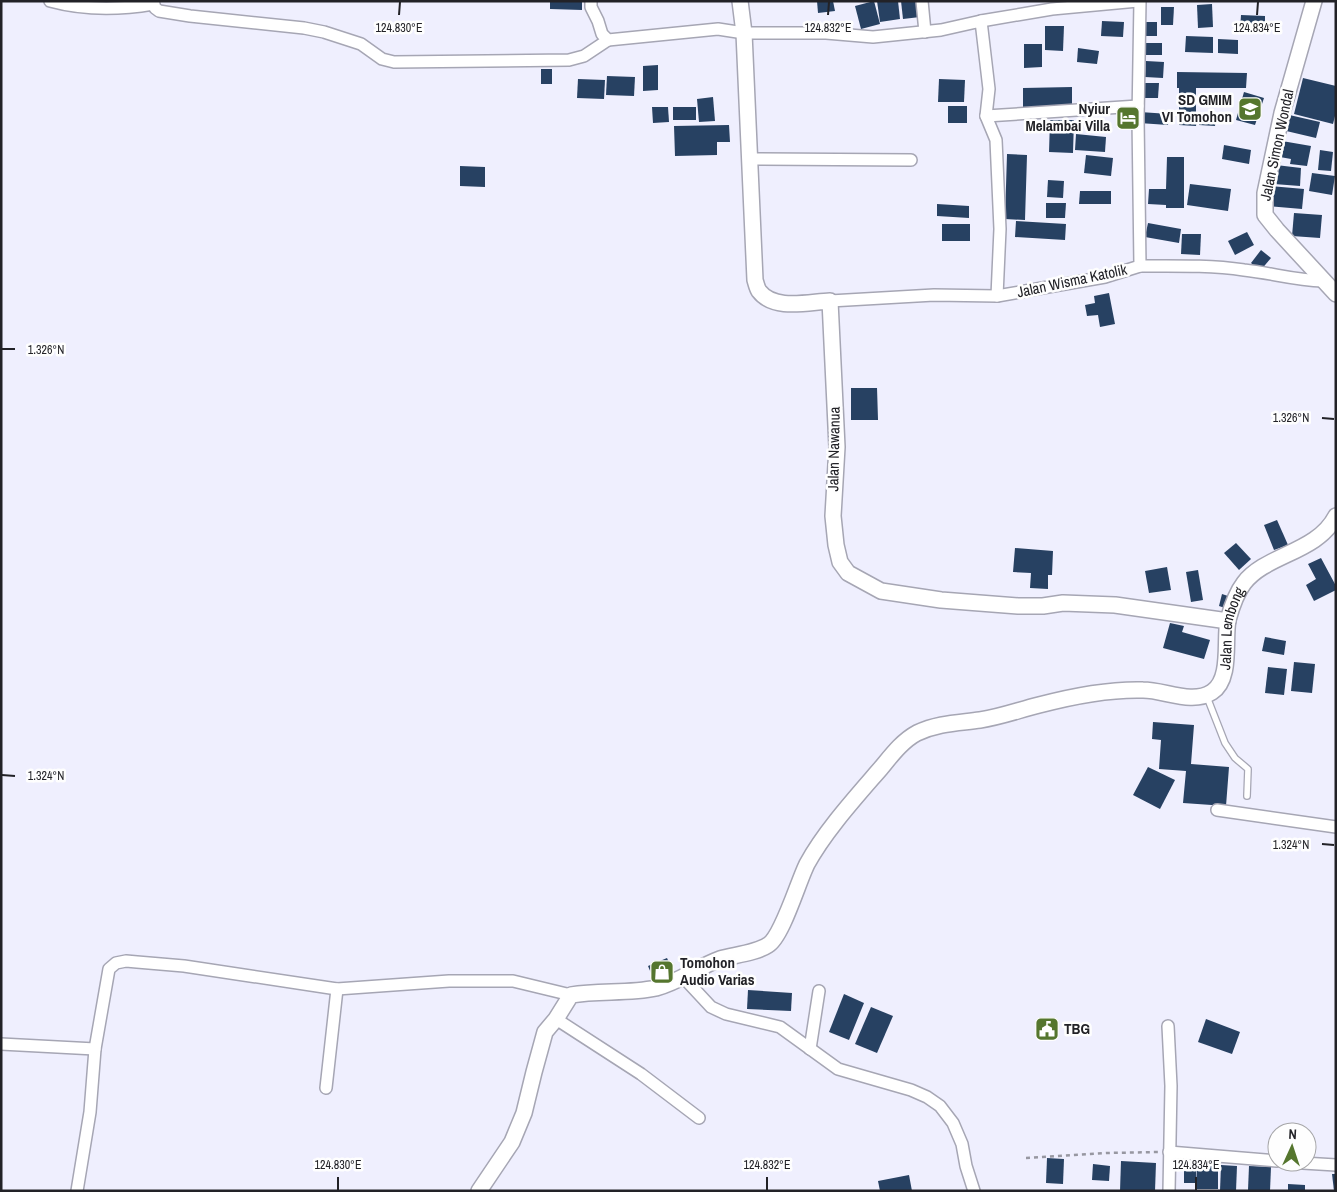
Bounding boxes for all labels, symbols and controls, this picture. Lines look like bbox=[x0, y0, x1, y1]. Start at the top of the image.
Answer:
text: 124.830°E bbox=[376, 20, 422, 36]
text: 124.832°E bbox=[805, 20, 851, 36]
text: 124.834°E bbox=[1234, 20, 1280, 36]
street label: Jalan Simon Wondal bbox=[1254, 87, 1299, 202]
place label: SD GMIM VI Tomohon bbox=[1162, 89, 1232, 127]
school or university icon: SD GMIM VI Tomohon bbox=[1237, 96, 1263, 122]
place label: Nyiur Melambai Villa bbox=[1025, 98, 1110, 136]
hotel icon: Nyiur Melambai Villa bbox=[1115, 105, 1141, 131]
street label: Jalan Wisma Katolik bbox=[1015, 258, 1130, 302]
text: 1.326°N bbox=[28, 342, 64, 358]
street label: Jalan Nawanua bbox=[822, 406, 845, 492]
text: 1.326°N bbox=[1273, 410, 1309, 426]
street label: Jalan Lembong bbox=[1214, 583, 1249, 671]
text: 1.324°N bbox=[28, 768, 64, 784]
text: 1.324°N bbox=[1273, 837, 1309, 853]
place label: Tomohon Audio Varias bbox=[680, 952, 755, 990]
shop icon: Tomohon Audio Varias bbox=[649, 959, 675, 985]
public building icon: TBG bbox=[1034, 1016, 1060, 1042]
place label: TBG bbox=[1064, 1018, 1090, 1039]
north arrow bbox=[1267, 1122, 1317, 1172]
text: N bbox=[1288, 1125, 1297, 1143]
text: 124.830°E bbox=[315, 1157, 361, 1173]
text: 124.832°E bbox=[744, 1157, 790, 1173]
text: 124.834°E bbox=[1173, 1157, 1219, 1173]

